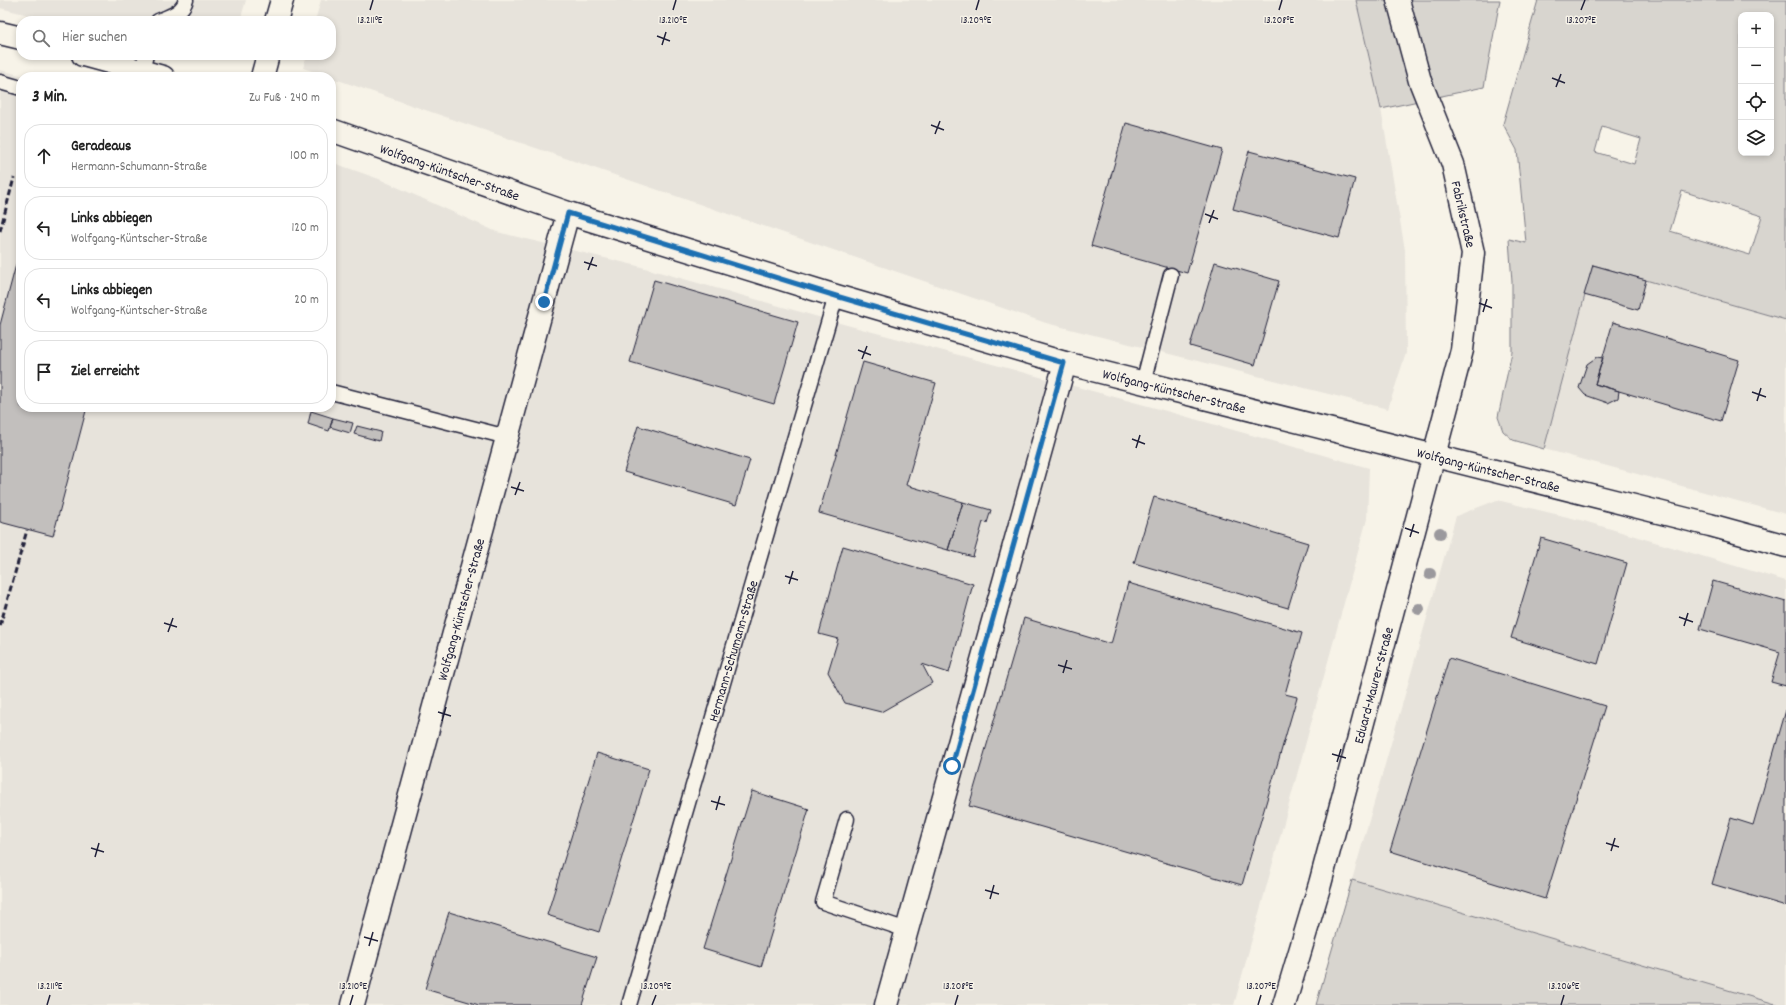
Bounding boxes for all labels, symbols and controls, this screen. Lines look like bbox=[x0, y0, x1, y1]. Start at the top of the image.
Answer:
map controls bbox=[1738, 12, 1774, 156]
button: + bbox=[1738, 12, 1774, 48]
text: 13.211°E bbox=[358, 14, 383, 28]
text: 13.210°E bbox=[659, 14, 687, 28]
text: 13.209°E bbox=[961, 14, 992, 28]
text: 13.208°E bbox=[1264, 14, 1294, 28]
text: 13.207°E bbox=[1566, 14, 1596, 28]
search box bbox=[16, 16, 336, 60]
icon: search bbox=[30, 27, 52, 49]
text: Hier suchen bbox=[62, 27, 127, 49]
button: − bbox=[1738, 48, 1774, 84]
button: locate bbox=[1738, 84, 1774, 120]
text: 3 Min. bbox=[32, 86, 67, 110]
text: Zu Fuß · 240 m bbox=[249, 89, 320, 108]
button: layers bbox=[1738, 120, 1774, 156]
text: Geradeaus bbox=[71, 136, 131, 158]
street label: Wolfgang-Küntscher-Straße bbox=[377, 140, 522, 207]
icon: ahead bbox=[33, 145, 55, 167]
text: 100 m bbox=[290, 147, 319, 166]
text: Hermann-Schumann-Straße bbox=[71, 158, 207, 177]
street label: Fabrikstraße bbox=[1445, 179, 1479, 250]
text: Links abbiegen bbox=[71, 208, 152, 230]
icon: left bbox=[33, 217, 55, 239]
text: 120 m bbox=[291, 219, 319, 238]
text: Wolfgang-Küntscher-Straße bbox=[71, 230, 207, 249]
text: Links abbiegen bbox=[71, 280, 152, 302]
icon: left bbox=[33, 289, 55, 311]
text: 20 m bbox=[294, 291, 319, 310]
route end bbox=[535, 293, 553, 311]
text: Wolfgang-Küntscher-Straße bbox=[71, 302, 207, 321]
icon: arrive bbox=[33, 361, 55, 383]
text: Ziel erreicht bbox=[71, 361, 139, 383]
street label: Wolfgang-Küntscher-Straße bbox=[1100, 365, 1248, 420]
street label: Wolfgang-Küntscher-Straße bbox=[1414, 444, 1562, 499]
street label: Wolfgang-Küntscher-Straße bbox=[433, 536, 491, 683]
street label: Hermann-Schumann-Straße bbox=[704, 578, 764, 725]
street label: Eduard-Maurer-Straße bbox=[1350, 625, 1400, 746]
route start bbox=[943, 757, 961, 775]
text: 13.211°E bbox=[38, 980, 63, 994]
text: 13.210°E bbox=[339, 980, 367, 994]
text: 13.209°E bbox=[641, 980, 672, 994]
text: 13.208°E bbox=[943, 980, 973, 994]
text: 13.207°E bbox=[1246, 980, 1276, 994]
text: 13.206°E bbox=[1549, 980, 1580, 994]

